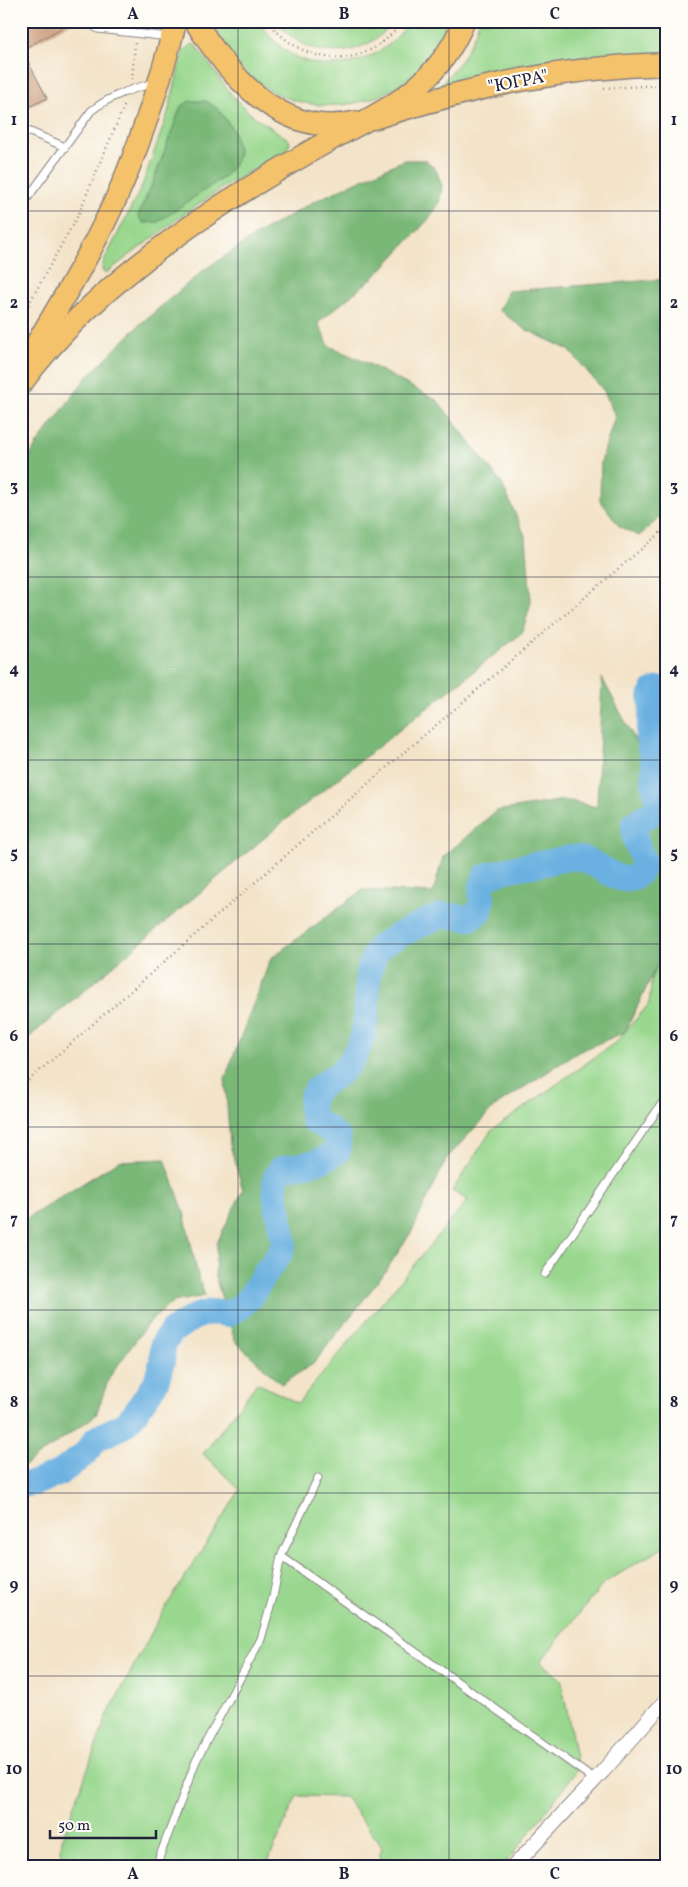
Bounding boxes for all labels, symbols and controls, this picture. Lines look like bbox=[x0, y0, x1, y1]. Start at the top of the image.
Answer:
text: A bbox=[127, 4, 139, 26]
text: B bbox=[339, 4, 350, 26]
text: C bbox=[550, 4, 560, 26]
street label: "ЮГРА" bbox=[486, 64, 550, 101]
text: 1 bbox=[11, 110, 17, 132]
text: 1 bbox=[671, 110, 677, 132]
text: 2 bbox=[10, 293, 18, 315]
text: 2 bbox=[670, 293, 678, 315]
text: 3 bbox=[10, 476, 18, 498]
text: 3 bbox=[670, 476, 678, 498]
text: 4 bbox=[9, 659, 19, 681]
text: 4 bbox=[669, 659, 679, 681]
text: 5 bbox=[10, 843, 18, 865]
text: 5 bbox=[670, 843, 678, 865]
text: 6 bbox=[10, 1026, 19, 1048]
text: 6 bbox=[670, 1026, 679, 1048]
text: 7 bbox=[10, 1209, 18, 1231]
text: 7 bbox=[670, 1209, 678, 1231]
text: 8 bbox=[10, 1392, 18, 1414]
text: 8 bbox=[670, 1392, 678, 1414]
text: 9 bbox=[10, 1575, 19, 1597]
text: 9 bbox=[670, 1575, 679, 1597]
text: 10 bbox=[6, 1759, 22, 1781]
text: 10 bbox=[666, 1759, 682, 1781]
scale bar bbox=[50, 1807, 156, 1839]
text: 50 m bbox=[58, 1816, 90, 1837]
text: A bbox=[127, 1864, 139, 1886]
text: B bbox=[339, 1864, 350, 1886]
text: C bbox=[550, 1864, 560, 1886]

